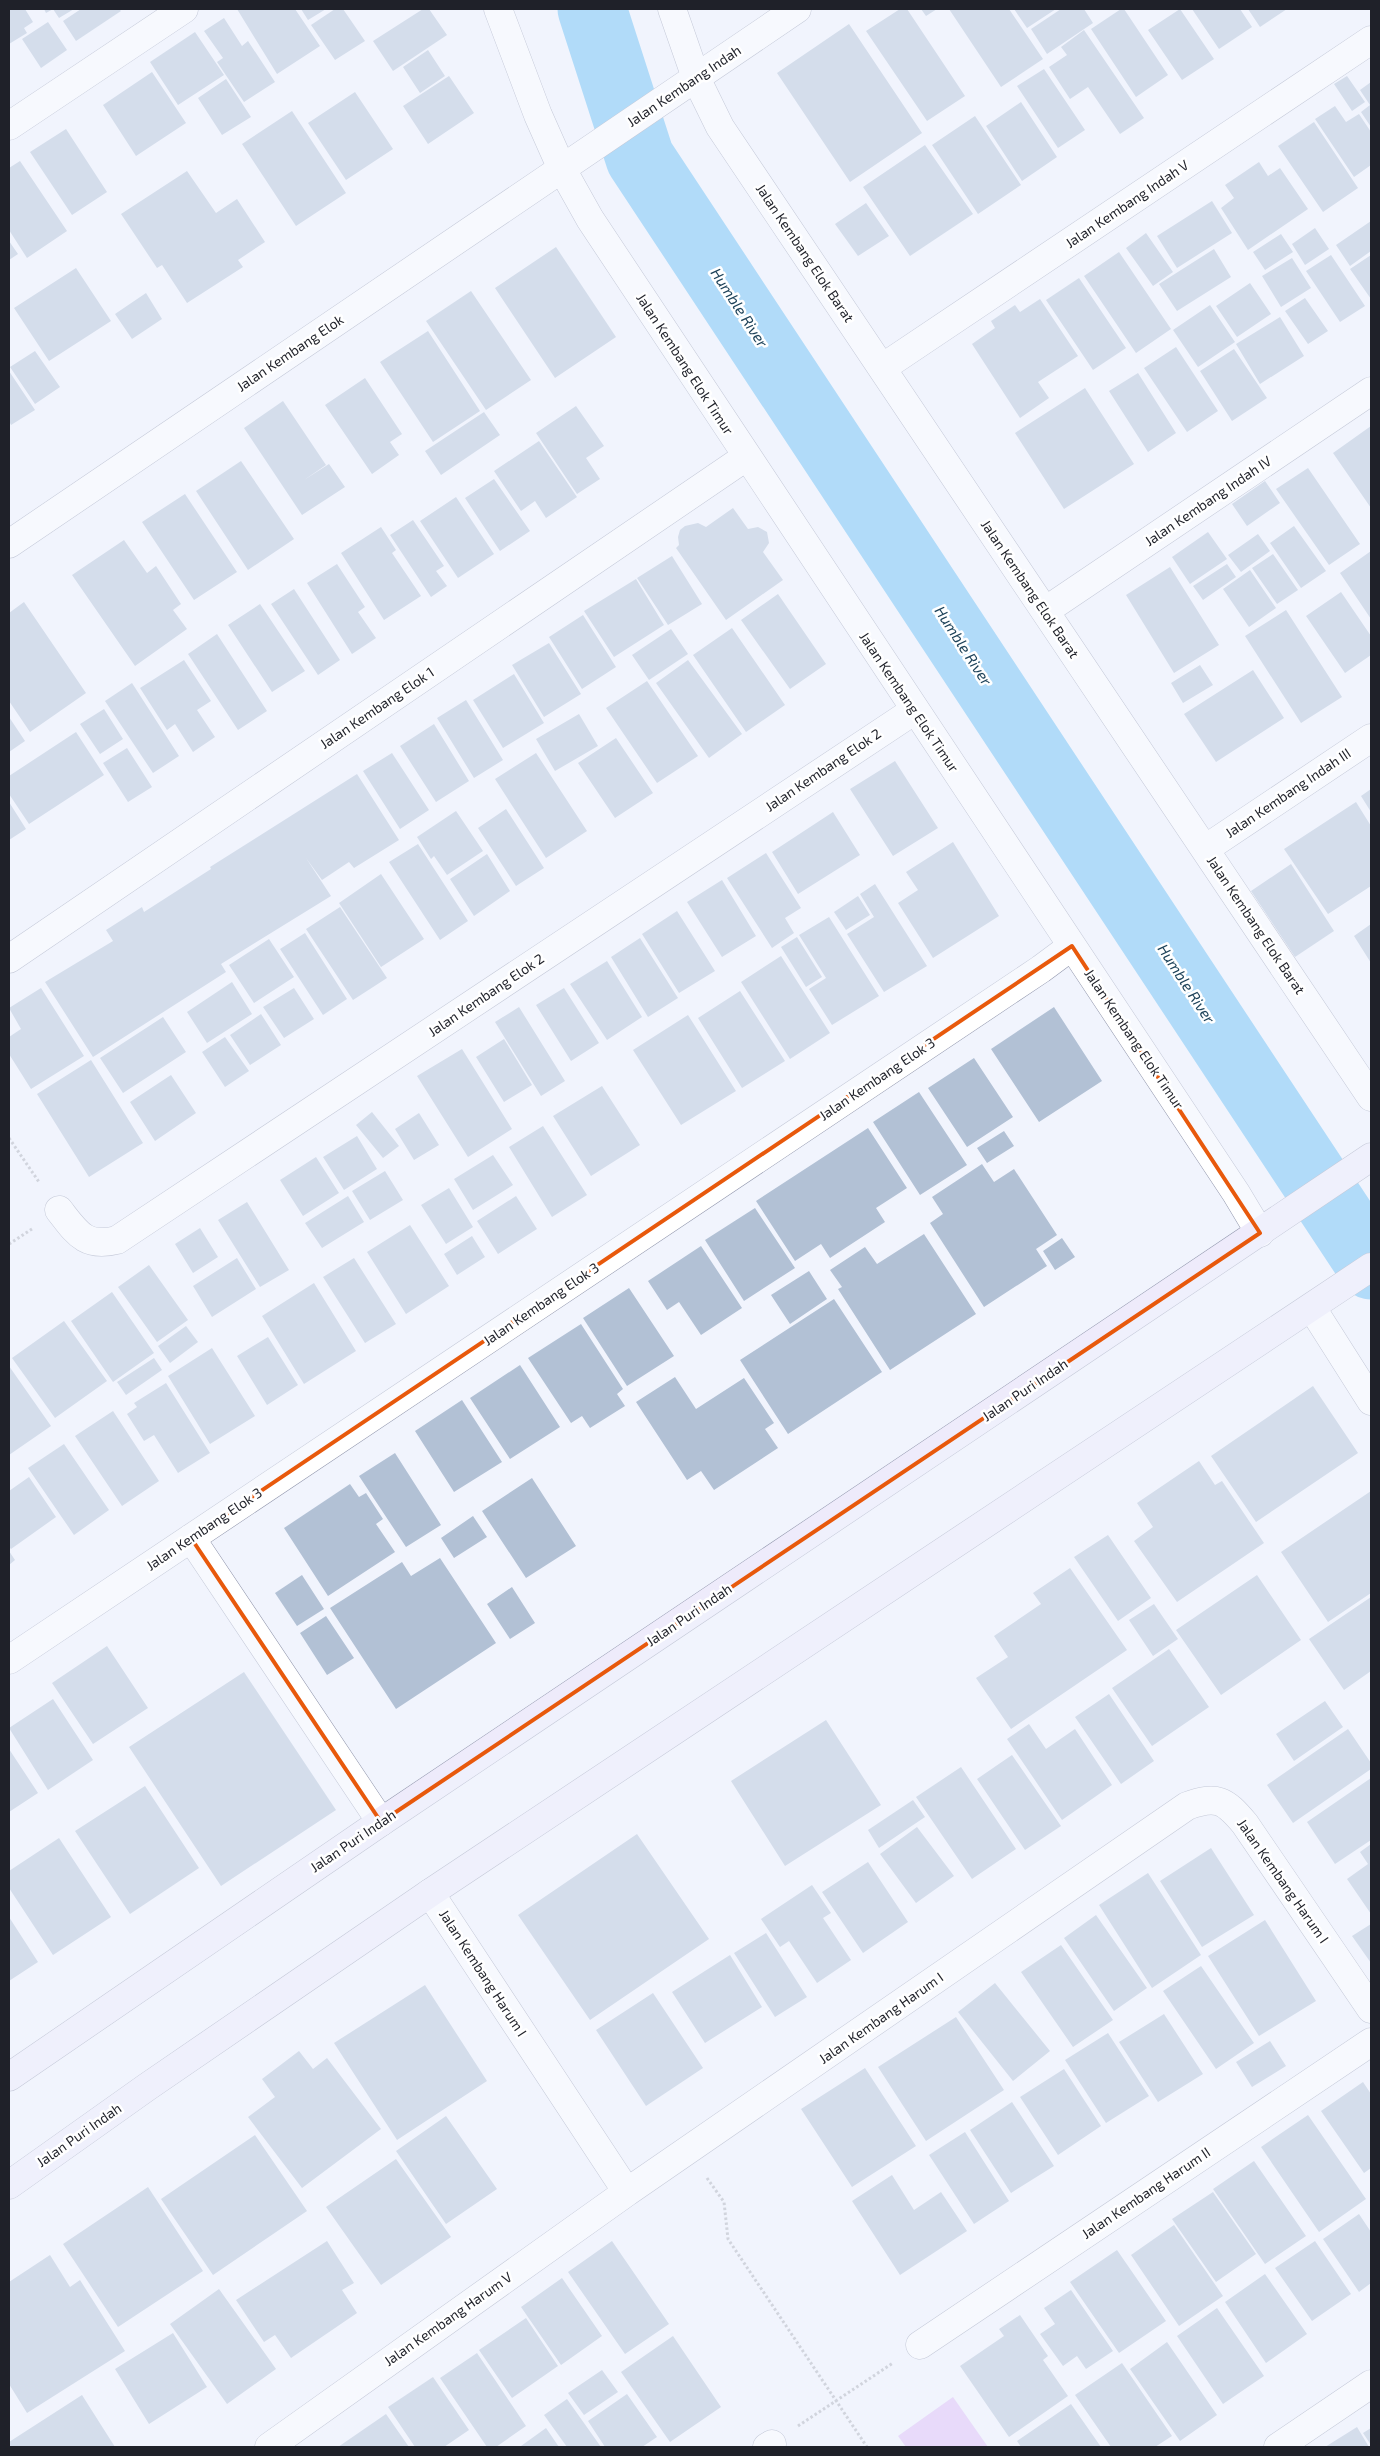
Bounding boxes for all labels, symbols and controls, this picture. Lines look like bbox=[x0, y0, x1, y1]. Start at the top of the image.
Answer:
street label: Jalan Kembang Indah bbox=[623, 41, 744, 130]
street label: Jalan Kembang Indah V bbox=[1062, 156, 1192, 251]
street label: Jalan Kembang Elok Barat bbox=[753, 180, 858, 325]
water label: Humble River bbox=[708, 264, 773, 351]
street label: Jalan Kembang Elok Timur bbox=[633, 290, 738, 438]
street label: Jalan Kembang Elok bbox=[233, 311, 346, 395]
street label: Jalan Kembang Indah IV bbox=[1141, 452, 1275, 549]
street label: Jalan Kembang Elok Barat bbox=[978, 516, 1083, 661]
water label: Humble River bbox=[932, 602, 997, 689]
street label: Jalan Kembang Elok Timur bbox=[856, 628, 963, 775]
street label: Jalan Kembang Elok 1 bbox=[317, 663, 437, 752]
street label: Jalan Kembang Elok 2 bbox=[762, 724, 884, 815]
street label: Jalan Kembang Indah III bbox=[1222, 744, 1354, 841]
street label: Jalan Kembang Elok Barat bbox=[1204, 852, 1309, 997]
water label: Humble River bbox=[1155, 940, 1220, 1027]
street label: Jalan Kembang Elok 2 bbox=[425, 949, 547, 1040]
street label: Jalan Kembang Elok Timur bbox=[1081, 965, 1188, 1112]
street label: Jalan Kembang Elok 3 bbox=[816, 1034, 938, 1124]
street label: Jalan Kembang Elok 3 bbox=[480, 1259, 602, 1349]
street label: Jalan Puri Indah bbox=[979, 1355, 1071, 1424]
street label: Jalan Kembang Elok 3 bbox=[143, 1484, 265, 1574]
street label: Jalan Puri Indah bbox=[643, 1580, 735, 1649]
street label: Jalan Puri Indah bbox=[307, 1806, 399, 1875]
street label: Jalan Kembang Harum I bbox=[1234, 1815, 1333, 1946]
street label: Jalan Kembang Harum I bbox=[436, 1906, 531, 2039]
street label: Jalan Kembang Harum I bbox=[815, 1968, 946, 2067]
street label: Jalan Puri Indah bbox=[33, 2099, 124, 2170]
street label: Jalan Kembang Harum II bbox=[1078, 2143, 1213, 2242]
street label: Jalan Kembang Harum V bbox=[380, 2268, 515, 2369]

